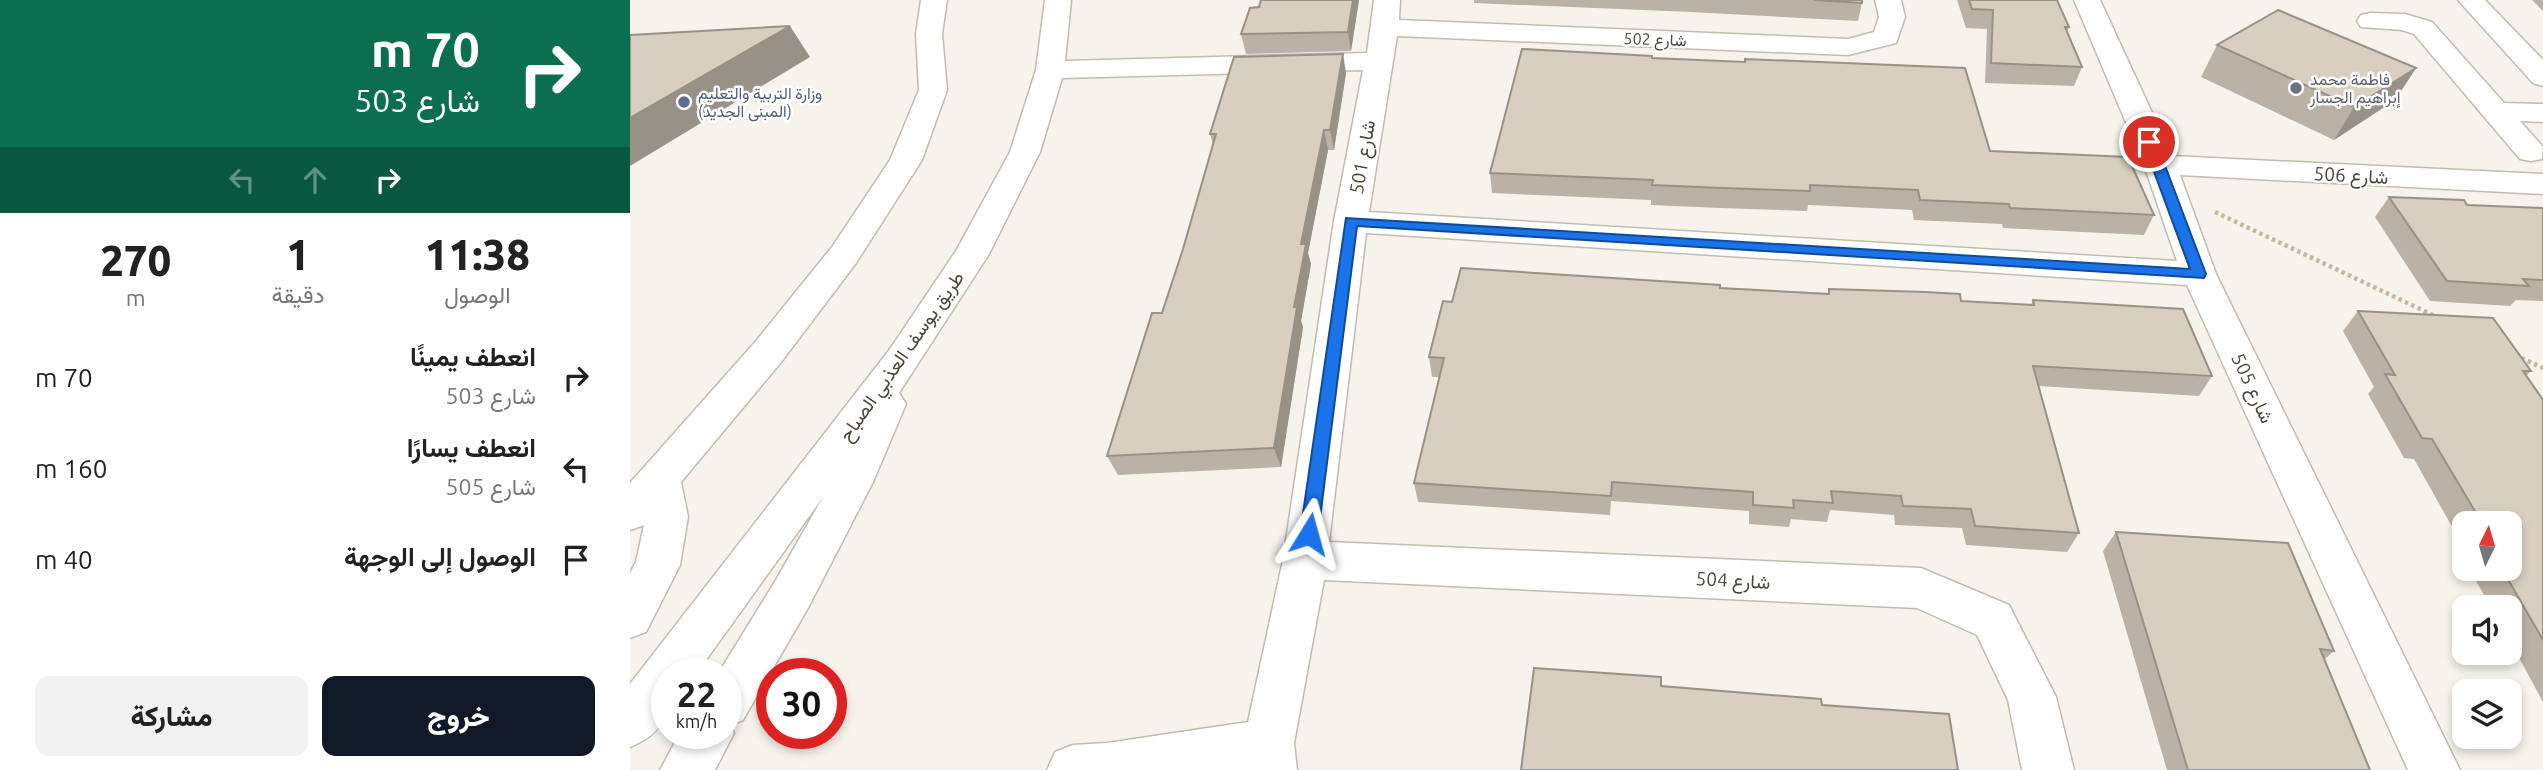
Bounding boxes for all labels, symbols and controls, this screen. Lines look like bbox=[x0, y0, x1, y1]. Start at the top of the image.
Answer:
text: 70 m bbox=[371, 21, 480, 76]
icon: right bbox=[504, 28, 595, 119]
street label: شارع 502 bbox=[1623, 29, 1687, 52]
place label: فاطمة محمد إبراهيم الجسار bbox=[2309, 70, 2401, 108]
marker: فاطمة محمد إبراهيم الجسار bbox=[2288, 80, 2304, 96]
text: شارع 503 bbox=[354, 82, 480, 118]
place label: وزارة التربية والتعليم (المبنى الجديد) bbox=[698, 84, 822, 122]
marker: وزارة التربية والتعليم (المبنى الجديد) bbox=[676, 94, 692, 110]
pin bbox=[2119, 112, 2179, 172]
street label: شارع 501 bbox=[1345, 118, 1381, 196]
icon: arrive bbox=[2130, 123, 2168, 161]
icon: left bbox=[223, 161, 261, 199]
icon: ahead bbox=[296, 161, 334, 199]
icon: right bbox=[369, 161, 407, 199]
street label: شارع 506 bbox=[2313, 162, 2389, 190]
text: 1 bbox=[286, 231, 310, 278]
text: 11:38 bbox=[425, 231, 530, 278]
text: 270 bbox=[100, 237, 171, 284]
street label: طريق يوسف العذبي الصباح bbox=[834, 267, 972, 448]
text: دقيقة bbox=[271, 282, 325, 307]
text: الوصول bbox=[444, 282, 511, 307]
text: m bbox=[126, 285, 146, 310]
text: انعطف يمينًا bbox=[410, 342, 536, 371]
street label: شارع 505 bbox=[2225, 349, 2279, 427]
icon: right bbox=[557, 359, 595, 397]
text: 70 m bbox=[35, 363, 93, 392]
text: شارع 503 bbox=[446, 383, 536, 408]
text: انعطف يسارًا bbox=[407, 433, 536, 462]
icon: left bbox=[557, 450, 595, 488]
text: 160 m bbox=[35, 454, 107, 483]
text: شارع 505 bbox=[446, 474, 536, 499]
position arrow bbox=[1272, 497, 1346, 571]
north arrow bbox=[2452, 511, 2522, 581]
map controls bbox=[2452, 511, 2522, 749]
icon: arrive bbox=[557, 541, 595, 579]
text: الوصول إلى الوجهة bbox=[344, 542, 536, 571]
text: 40 m bbox=[35, 545, 93, 574]
street label: شارع 504 bbox=[1695, 567, 1771, 595]
button: sound bbox=[2452, 595, 2522, 665]
speed limit sign: 30 bbox=[756, 658, 847, 749]
text: 22 bbox=[677, 674, 716, 714]
button: مشاركة bbox=[35, 676, 308, 756]
button: خروج bbox=[322, 676, 595, 756]
button: layers bbox=[2452, 679, 2522, 749]
text: km/h bbox=[676, 711, 717, 731]

